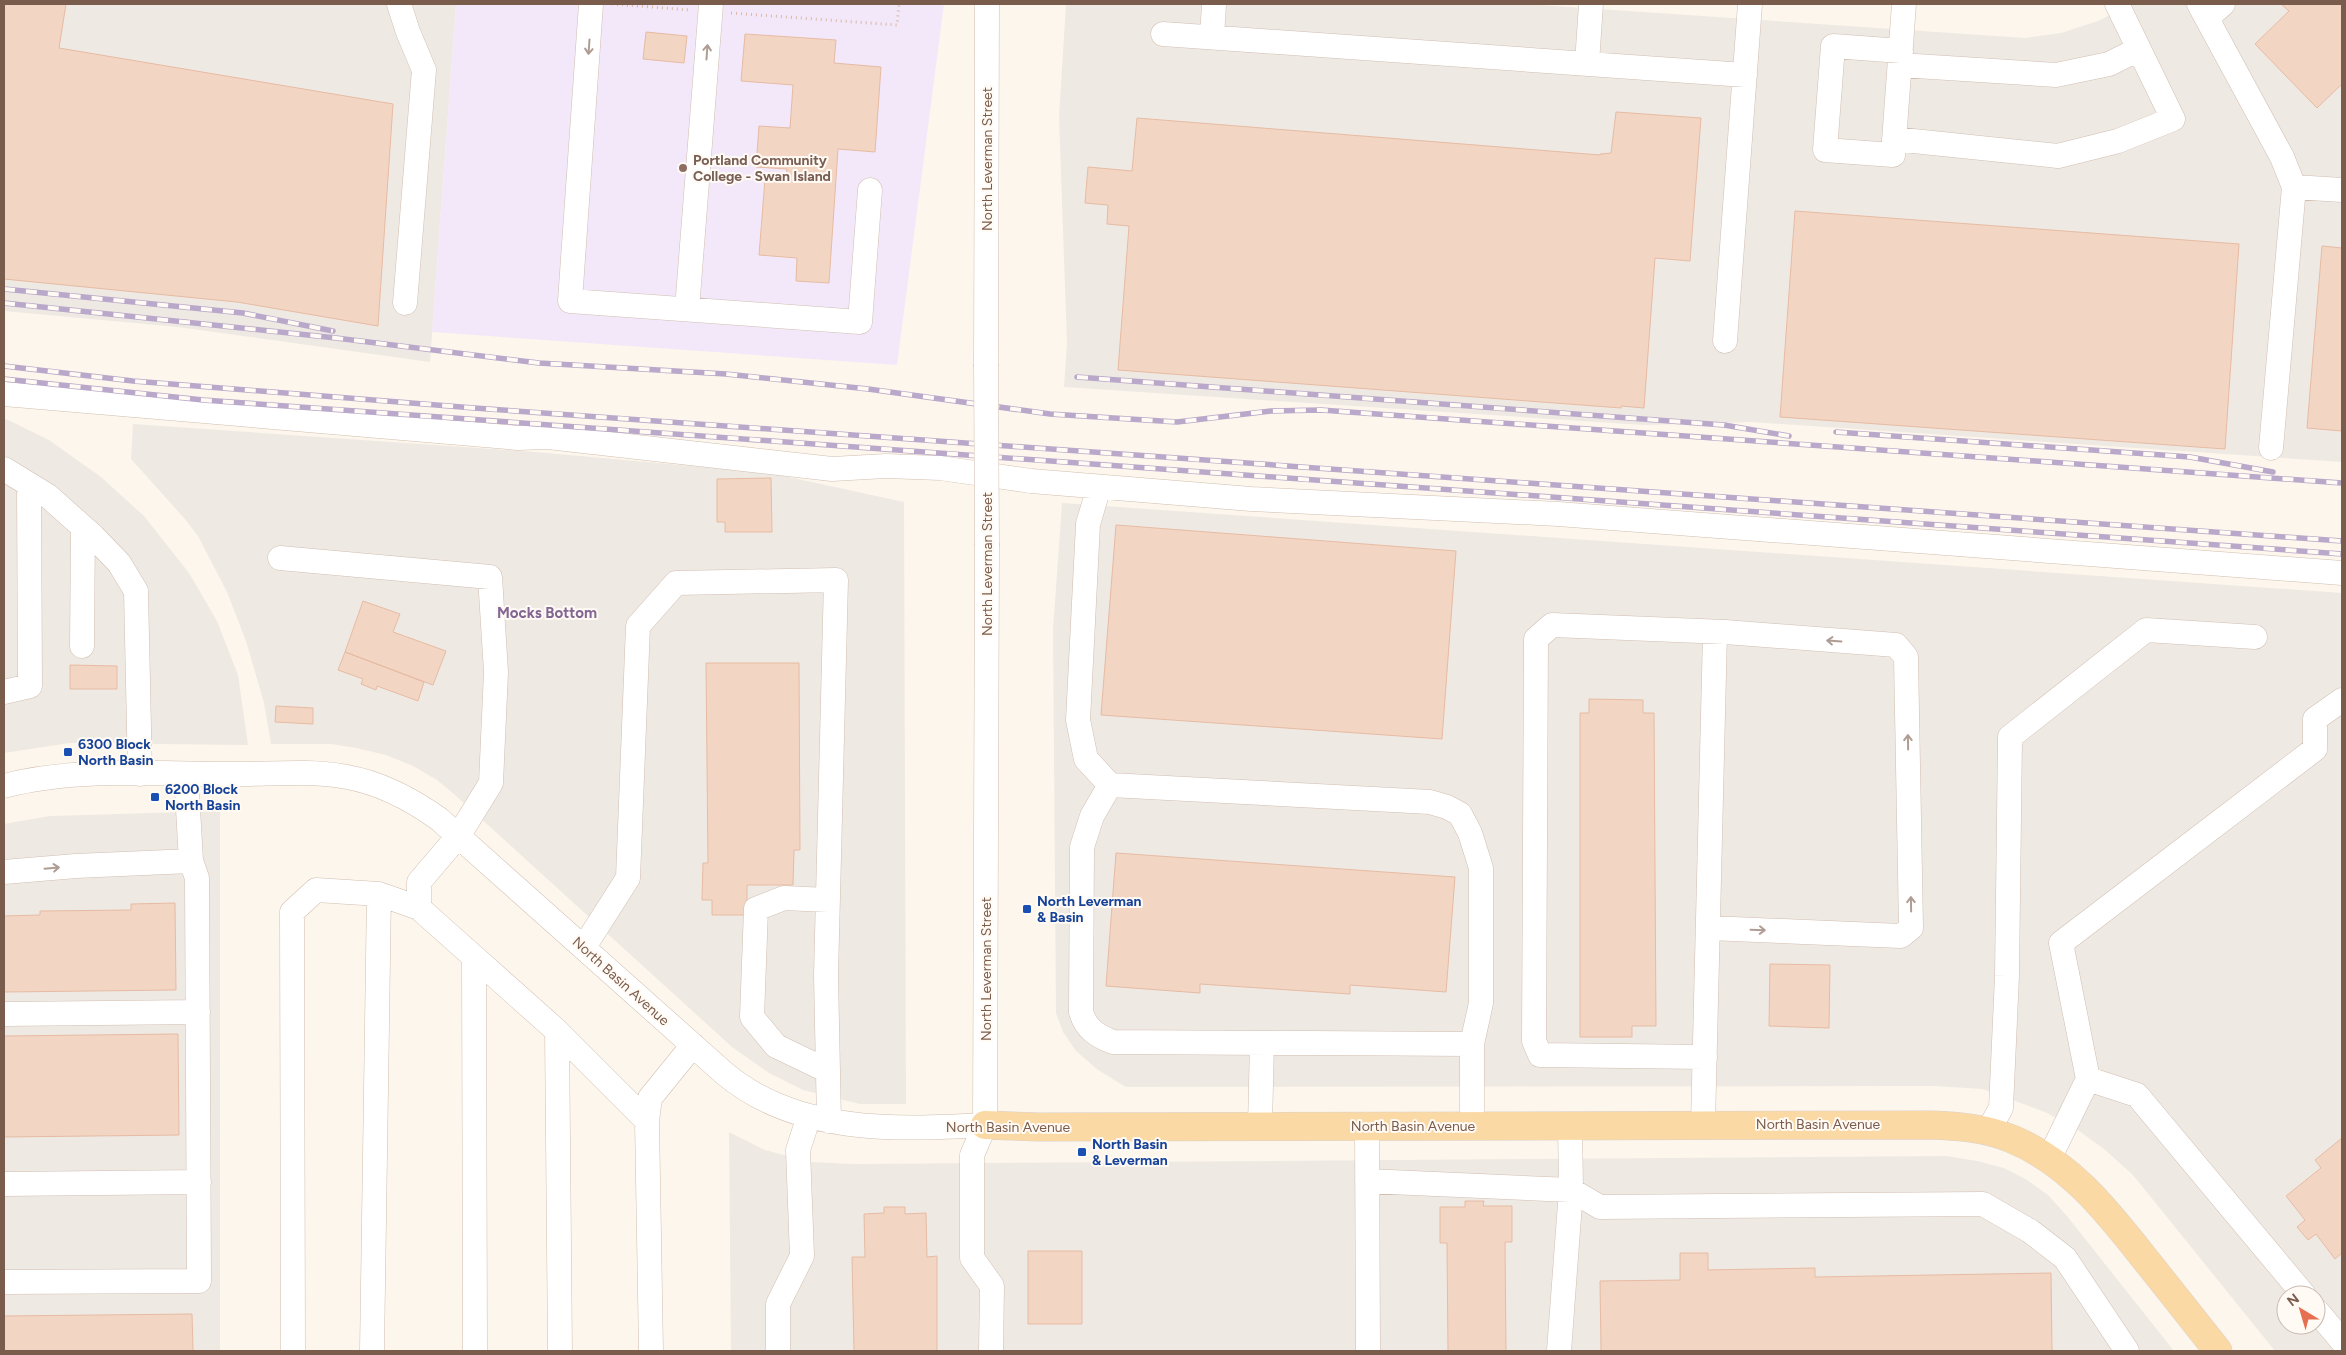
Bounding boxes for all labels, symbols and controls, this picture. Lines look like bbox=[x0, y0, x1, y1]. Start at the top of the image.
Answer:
one-way arrow bbox=[584, 39, 593, 55]
one-way arrow bbox=[702, 44, 712, 60]
street label: North Leverman Street bbox=[979, 87, 996, 231]
place label: Portland Community College - Swan Island bbox=[693, 152, 831, 185]
marker: Portland Community College - Swan Island bbox=[677, 162, 689, 174]
street label: North Leverman Street bbox=[979, 492, 996, 636]
district label: Mocks Bottom bbox=[497, 604, 597, 622]
one-way arrow bbox=[1826, 636, 1842, 645]
one-way arrow bbox=[1903, 734, 1913, 750]
place label: 6300 Block North Basin bbox=[78, 736, 153, 769]
marker: 6300 Block North Basin bbox=[62, 746, 74, 758]
place label: 6200 Block North Basin bbox=[165, 781, 240, 814]
marker: 6200 Block North Basin bbox=[149, 791, 161, 803]
one-way arrow bbox=[44, 863, 60, 872]
place label: North Leverman & Basin bbox=[1037, 893, 1141, 926]
street label: North Leverman Street bbox=[978, 897, 995, 1041]
one-way arrow bbox=[1906, 897, 1916, 913]
marker: North Leverman & Basin bbox=[1021, 903, 1033, 915]
one-way arrow bbox=[1750, 926, 1766, 935]
street label: North Basin Avenue bbox=[569, 933, 673, 1030]
street label: North Basin Avenue bbox=[1756, 1116, 1881, 1133]
street label: North Basin Avenue bbox=[1351, 1118, 1476, 1135]
street label: North Basin Avenue bbox=[946, 1119, 1071, 1136]
place label: North Basin & Leverman bbox=[1092, 1136, 1168, 1169]
marker: North Basin & Leverman bbox=[1076, 1146, 1088, 1158]
north arrow bbox=[2276, 1285, 2326, 1335]
text: N bbox=[2284, 1290, 2303, 1310]

